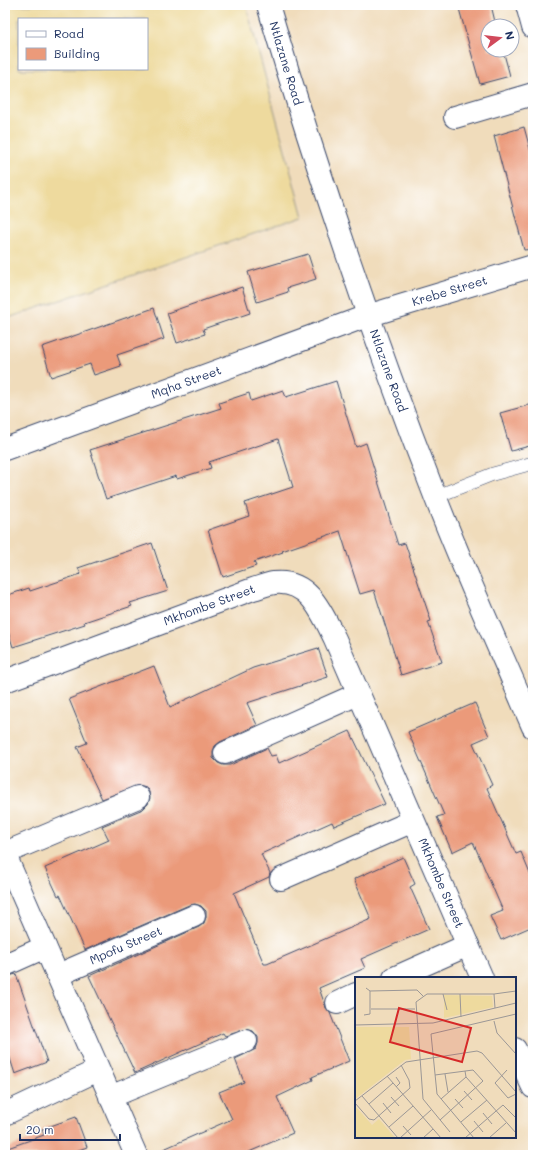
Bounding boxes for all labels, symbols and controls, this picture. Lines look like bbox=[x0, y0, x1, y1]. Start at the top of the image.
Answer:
legend bbox=[18, 18, 148, 70]
north arrow bbox=[480, 18, 520, 58]
street label: Ntlazane Road bbox=[266, 19, 307, 107]
text: Road bbox=[54, 25, 84, 41]
text: N bbox=[502, 29, 518, 41]
text: Building bbox=[54, 45, 100, 61]
street label: Krebe Street bbox=[410, 271, 489, 309]
street label: Ntlazane Road bbox=[367, 327, 411, 414]
street label: Mqha Street bbox=[149, 361, 223, 402]
street label: Mkhombe Street bbox=[161, 580, 257, 629]
street label: Mkhombe Street bbox=[415, 835, 468, 930]
street label: Mpofu Street bbox=[87, 922, 164, 967]
inset map bbox=[355, 977, 516, 1138]
scale bar bbox=[20, 1116, 120, 1142]
text: 20 m bbox=[26, 1121, 54, 1137]

